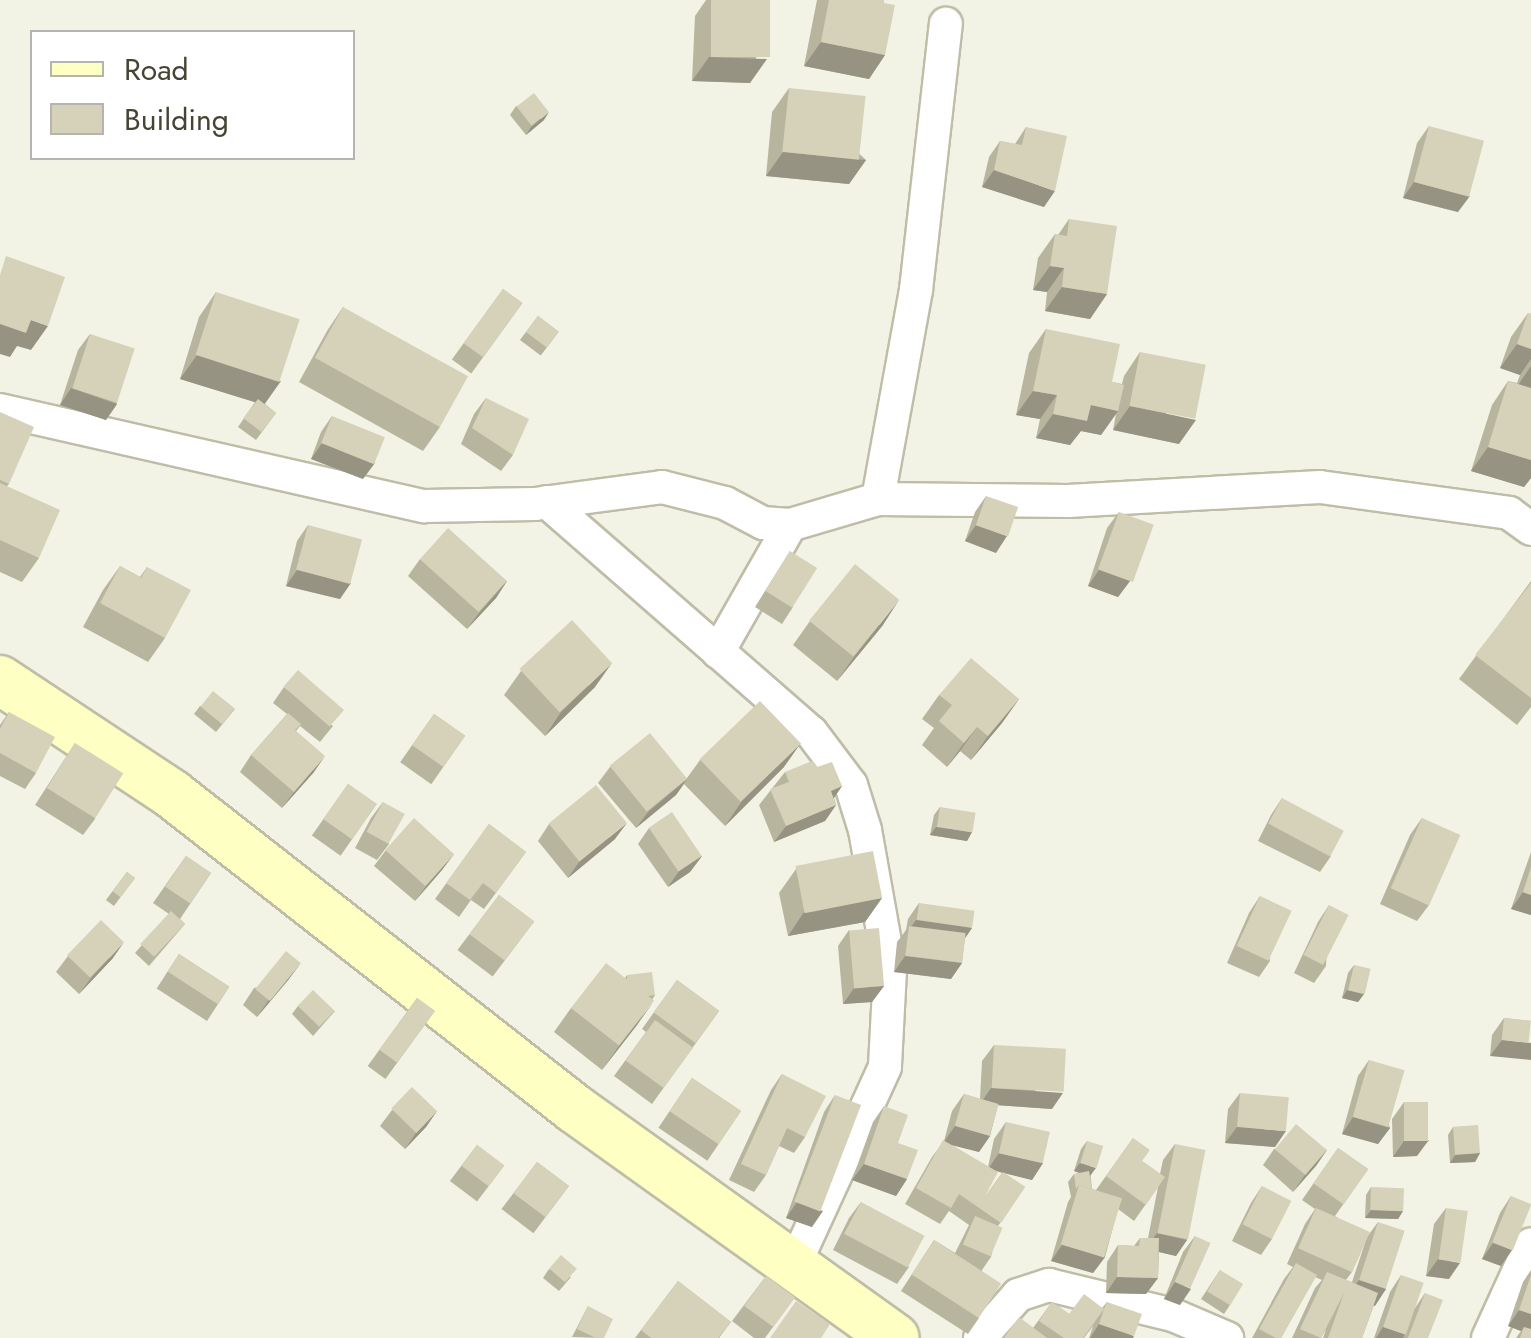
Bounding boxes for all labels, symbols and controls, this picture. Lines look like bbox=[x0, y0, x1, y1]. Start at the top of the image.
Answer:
legend bbox=[30, 30, 355, 160]
text: Road bbox=[124, 48, 189, 91]
text: Building bbox=[124, 98, 229, 141]

